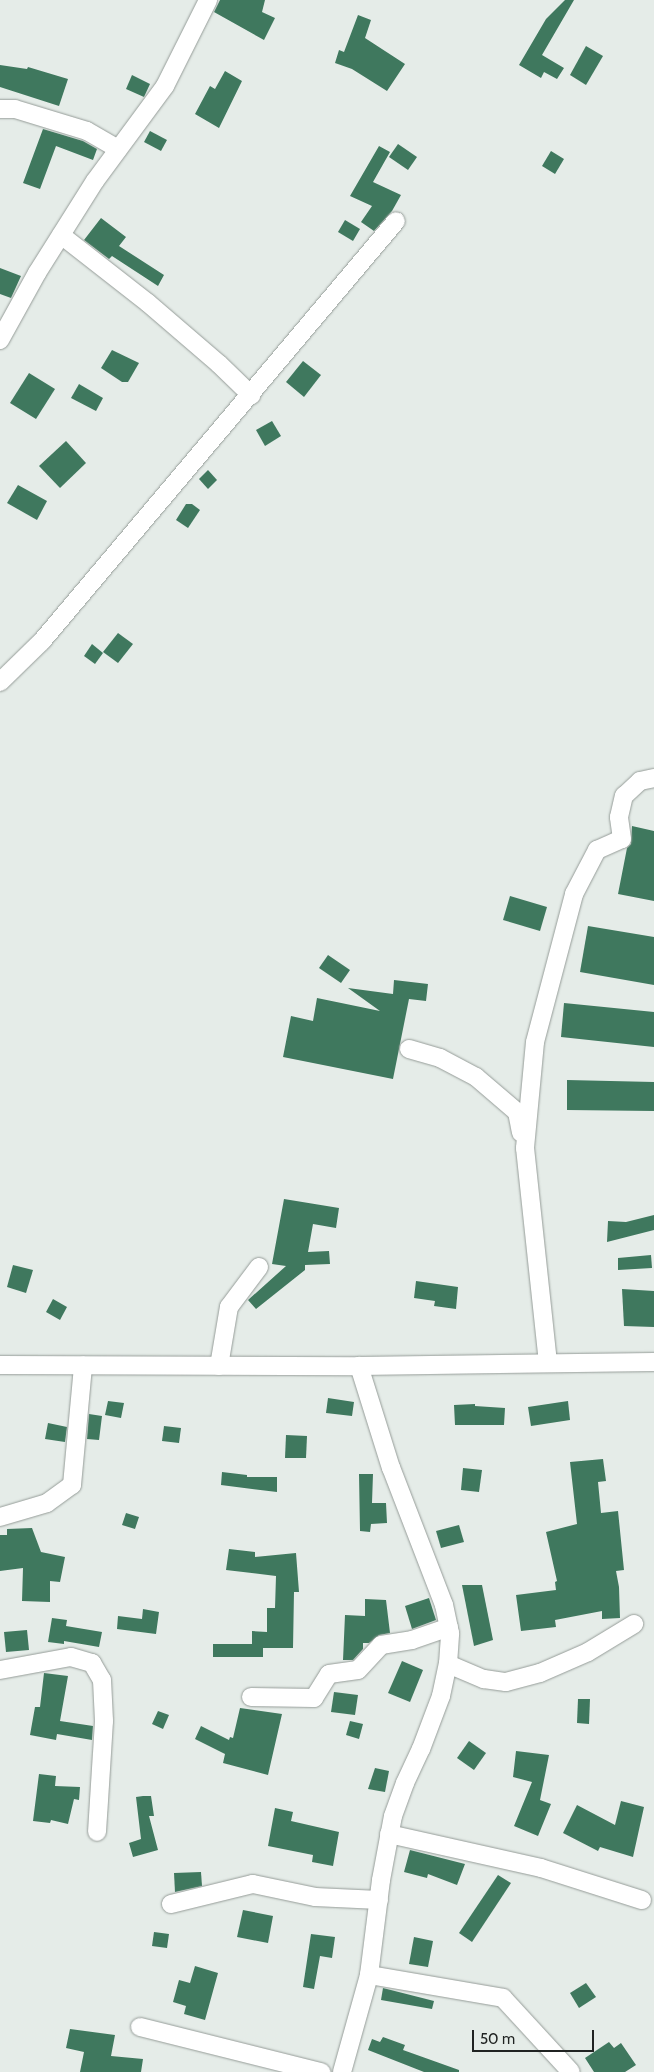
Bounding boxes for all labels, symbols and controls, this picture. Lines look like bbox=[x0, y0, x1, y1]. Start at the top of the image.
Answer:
scale bar bbox=[474, 2020, 596, 2052]
text: 50 m bbox=[480, 2030, 515, 2048]

